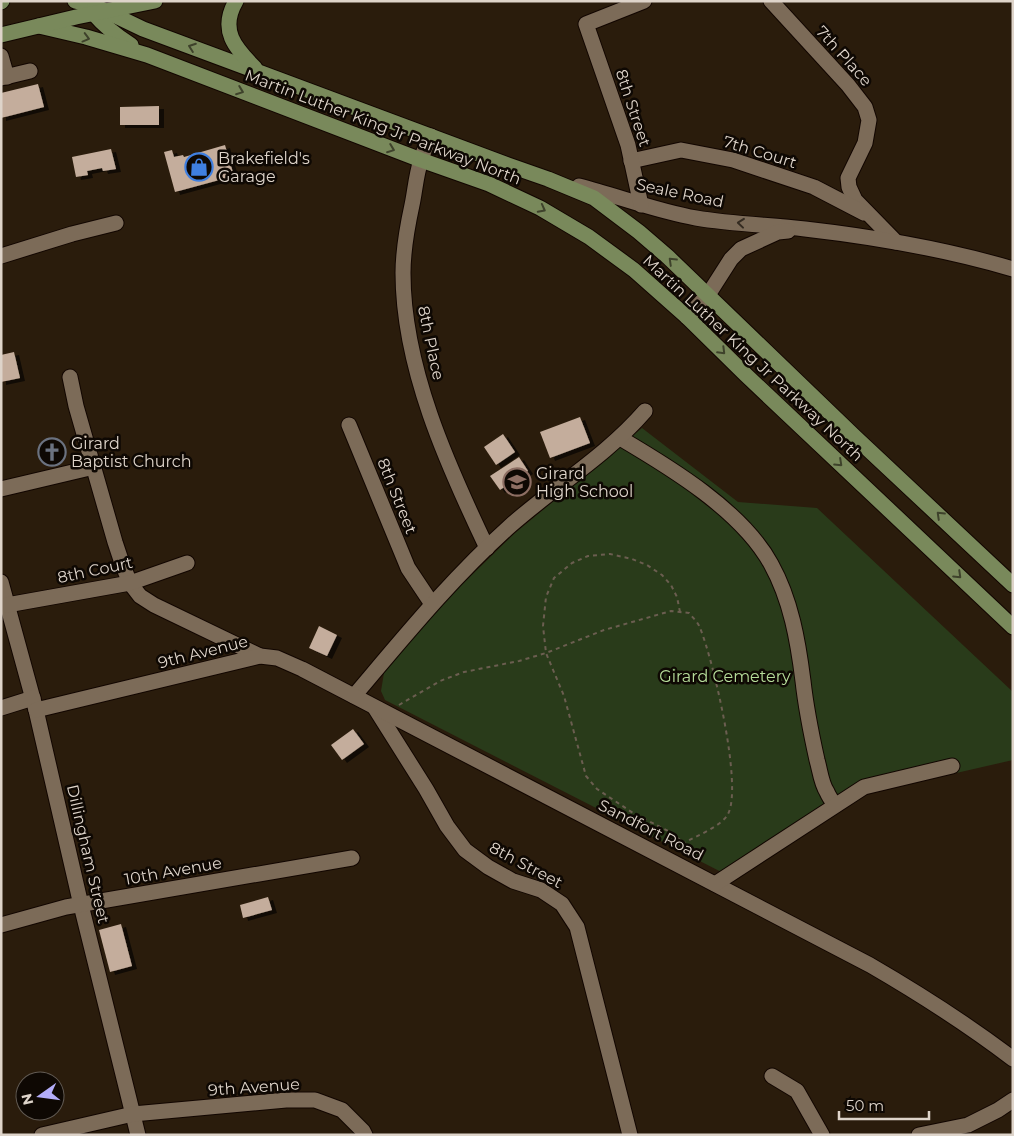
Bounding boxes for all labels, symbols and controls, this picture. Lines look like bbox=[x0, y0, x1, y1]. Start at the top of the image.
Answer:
street label: 7th Place bbox=[812, 22, 876, 90]
one-way arrow bbox=[82, 32, 90, 42]
one-way arrow bbox=[188, 43, 197, 53]
street label: Martin Luther King Jr Parkway North bbox=[242, 65, 524, 189]
street label: 8th Street bbox=[612, 67, 655, 149]
one-way arrow bbox=[235, 85, 243, 95]
street label: 7th Court bbox=[721, 132, 799, 172]
one-way arrow bbox=[386, 143, 395, 153]
place label: Brakefield's Garage bbox=[218, 149, 310, 186]
shop icon: Brakefield's Garage bbox=[184, 152, 214, 182]
street label: Seale Road bbox=[635, 174, 725, 212]
one-way arrow bbox=[537, 203, 546, 213]
one-way arrow bbox=[736, 218, 744, 229]
street label: Martin Luther King Jr Parkway North bbox=[639, 251, 867, 465]
one-way arrow bbox=[669, 258, 678, 267]
street label: 8th Place bbox=[414, 304, 448, 382]
one-way arrow bbox=[716, 345, 725, 354]
place label: Girard Baptist Church bbox=[71, 434, 191, 471]
church icon: Girard Baptist Church bbox=[37, 437, 67, 467]
street label: 8th Street bbox=[373, 455, 421, 537]
one-way arrow bbox=[834, 457, 843, 466]
place label: Girard High School bbox=[536, 464, 633, 501]
school or university icon: Girard High School bbox=[502, 467, 532, 497]
one-way arrow bbox=[936, 512, 945, 521]
street label: 8th Court bbox=[56, 553, 135, 587]
one-way arrow bbox=[952, 569, 961, 578]
street label: 9th Avenue bbox=[156, 632, 250, 672]
park label: Girard Cemetery bbox=[659, 667, 791, 686]
street label: Dillingham Street bbox=[63, 783, 113, 926]
street label: Sandfort Road bbox=[595, 795, 707, 865]
street label: 8th Street bbox=[486, 838, 566, 892]
street label: 10th Avenue bbox=[123, 853, 223, 889]
north arrow bbox=[15, 1071, 65, 1121]
street label: 9th Avenue bbox=[208, 1074, 300, 1100]
scale bar bbox=[839, 1088, 929, 1120]
text: N bbox=[17, 1091, 37, 1107]
text: 50 m bbox=[846, 1096, 884, 1115]

